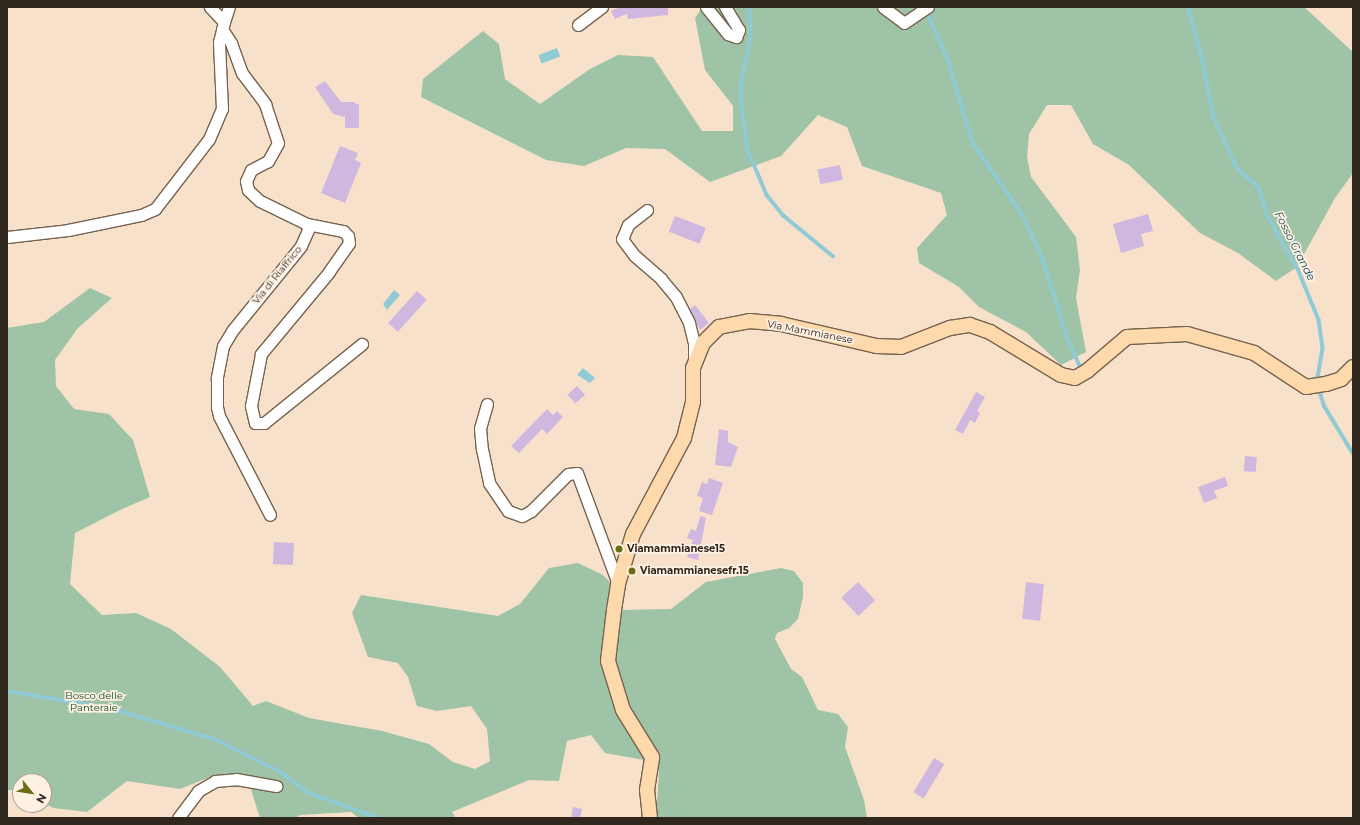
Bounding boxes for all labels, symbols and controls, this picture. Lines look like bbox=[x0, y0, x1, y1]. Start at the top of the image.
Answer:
water label: Fosso Grande bbox=[1272, 209, 1318, 283]
street label: Via di Riaffrico bbox=[250, 244, 304, 306]
street label: Via Mammianese bbox=[766, 318, 854, 346]
place label: Viamammianese15 bbox=[627, 543, 725, 555]
marker: Viamammianese15 bbox=[614, 544, 624, 554]
place label: Viamammianesefr.15 bbox=[640, 565, 749, 577]
marker: Viamammianesefr.15 bbox=[627, 566, 637, 576]
park label: Bosco delle Panteraie bbox=[65, 689, 123, 712]
north arrow bbox=[12, 773, 52, 813]
text: N bbox=[33, 791, 50, 806]

